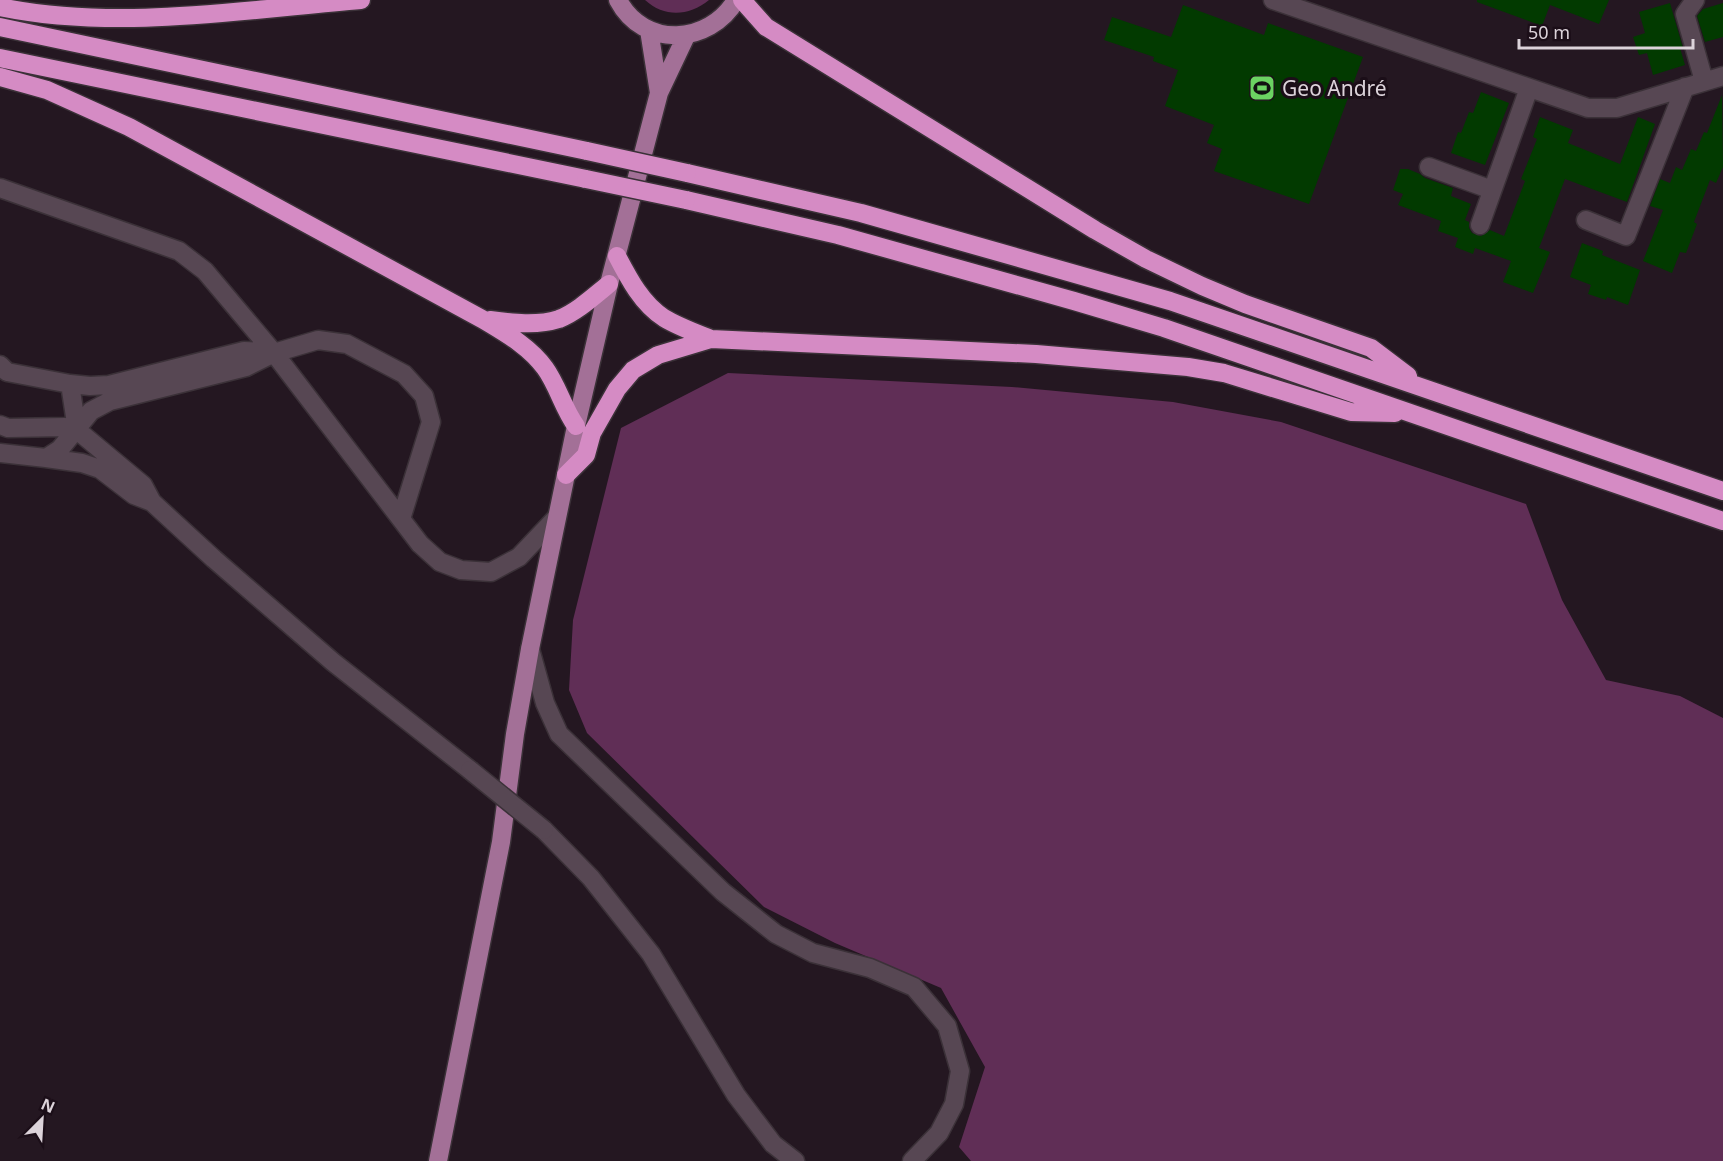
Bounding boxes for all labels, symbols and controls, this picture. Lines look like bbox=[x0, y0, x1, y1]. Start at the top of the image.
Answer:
scale bar bbox=[1519, 12, 1693, 50]
text: 50 m bbox=[1528, 20, 1570, 44]
sports icon: Geo André bbox=[1247, 73, 1277, 103]
place label: Geo André bbox=[1282, 74, 1387, 102]
north arrow bbox=[12, 1089, 72, 1149]
text: N bbox=[38, 1093, 59, 1118]

